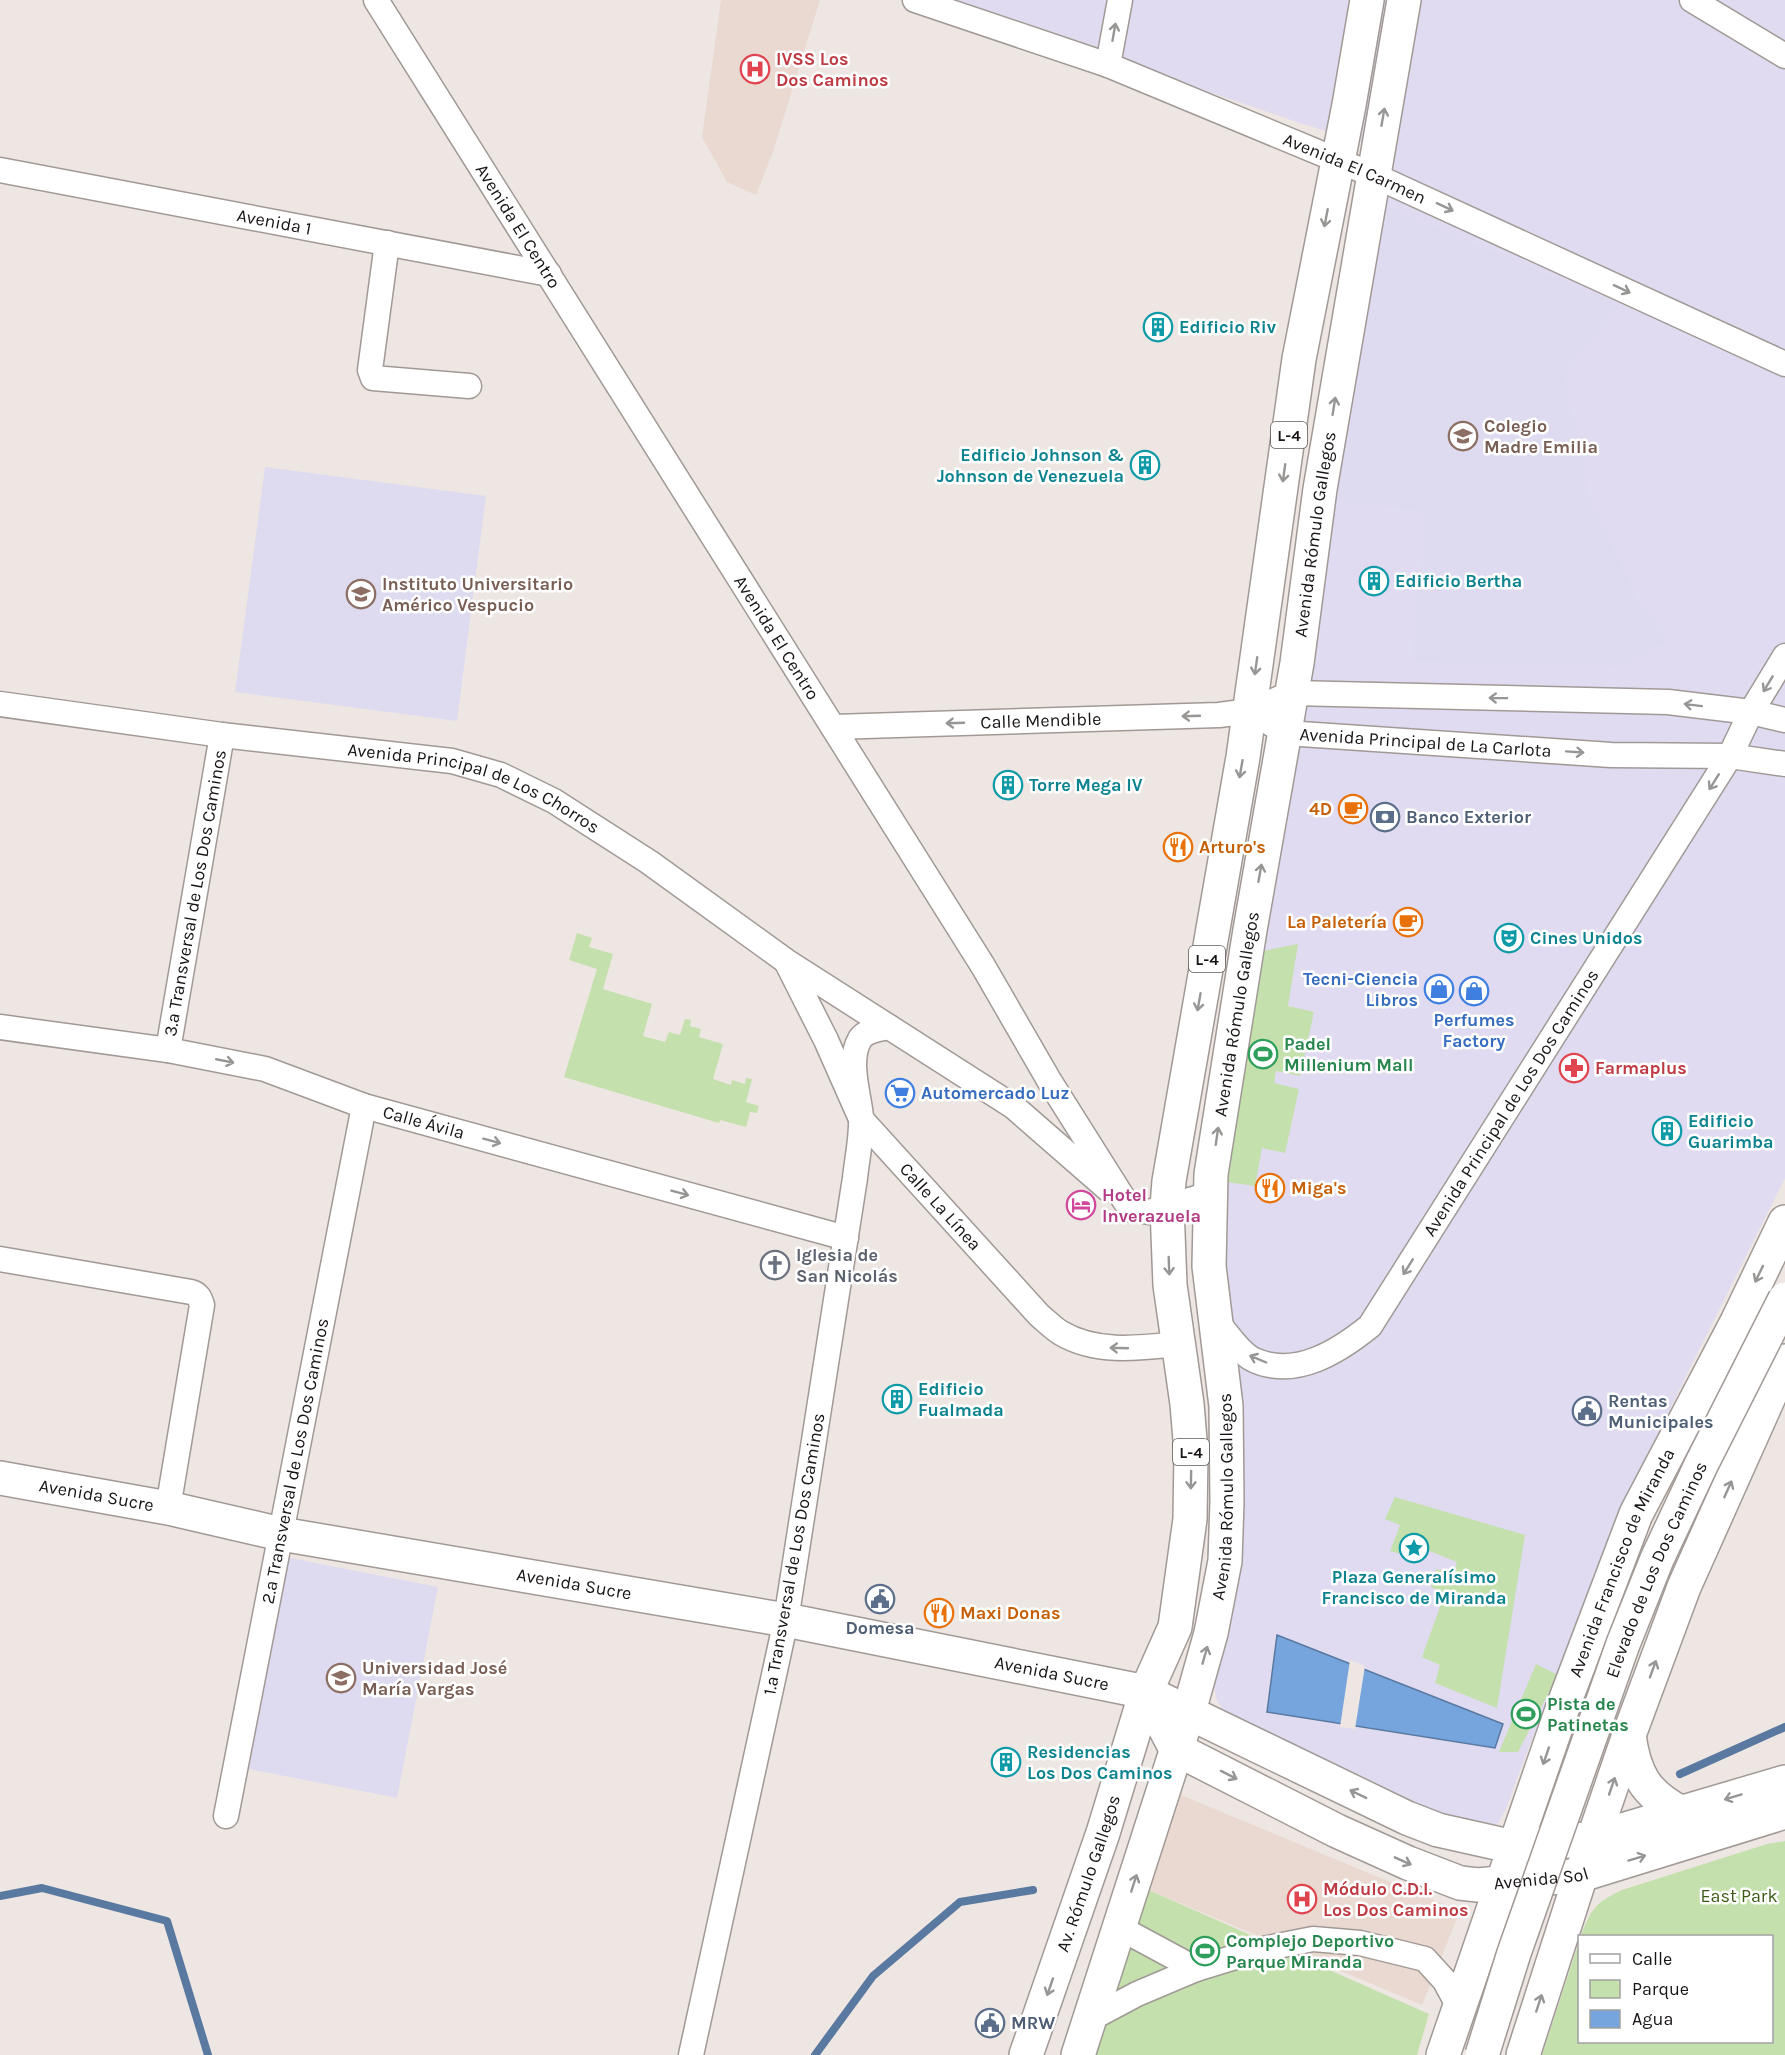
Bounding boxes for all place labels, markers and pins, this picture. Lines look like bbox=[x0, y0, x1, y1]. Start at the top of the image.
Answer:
place label: IVSS Los Dos Caminos bbox=[776, 48, 888, 91]
hospital icon: IVSS Los Dos Caminos bbox=[739, 53, 771, 85]
building icon: Edificio Riv bbox=[1142, 311, 1174, 343]
place label: Edificio Riv bbox=[1179, 316, 1277, 338]
place label: Colegio Madre Emilia bbox=[1484, 415, 1598, 458]
school or university icon: Colegio Madre Emilia bbox=[1447, 420, 1479, 452]
place label: Edificio Johnson & Johnson de Venezuela bbox=[937, 444, 1124, 487]
building icon: Edificio Johnson & Johnson de Venezuela bbox=[1129, 449, 1161, 481]
building icon: Edificio Bertha bbox=[1358, 565, 1390, 597]
place label: Edificio Bertha bbox=[1395, 570, 1522, 592]
place label: Instituto Universitario Américo Vespucio bbox=[382, 573, 573, 616]
school or university icon: Instituto Universitario Américo Vespucio bbox=[345, 578, 377, 610]
building icon: Torre Mega IV bbox=[992, 769, 1024, 801]
place label: Torre Mega IV bbox=[1029, 774, 1143, 796]
cafe icon: 4D bbox=[1337, 793, 1369, 825]
place label: 4D bbox=[1309, 798, 1332, 820]
bank icon: Banco Exterior bbox=[1369, 801, 1401, 833]
place label: Banco Exterior bbox=[1406, 806, 1531, 828]
restaurant icon: Arturo's bbox=[1162, 831, 1194, 863]
place label: Arturo's bbox=[1199, 836, 1266, 858]
cafe icon: La Paletería bbox=[1392, 906, 1424, 938]
place label: La Paletería bbox=[1287, 911, 1387, 933]
theatre icon: Cines Unidos bbox=[1493, 922, 1525, 954]
place label: Cines Unidos bbox=[1530, 927, 1642, 949]
place label: Tecni-Ciencia Libros bbox=[1303, 968, 1418, 1011]
shop icon: Tecni-Ciencia Libros bbox=[1423, 973, 1455, 1005]
shop icon: Perfumes Factory bbox=[1458, 975, 1490, 1007]
place label: Perfumes Factory bbox=[1433, 1009, 1515, 1052]
place label: Padel Millenium Mall bbox=[1284, 1033, 1413, 1076]
sports icon: Padel Millenium Mall bbox=[1247, 1038, 1279, 1070]
pharmacy icon: Farmaplus bbox=[1558, 1052, 1590, 1084]
place label: Farmaplus bbox=[1595, 1057, 1687, 1079]
supermarket icon: Automercado Luz bbox=[884, 1077, 916, 1109]
place label: Automercado Luz bbox=[921, 1082, 1069, 1104]
place label: Edificio Guarimba bbox=[1688, 1110, 1774, 1153]
building icon: Edificio Guarimba bbox=[1651, 1115, 1683, 1147]
restaurant icon: Miga's bbox=[1254, 1172, 1286, 1204]
place label: Miga's bbox=[1291, 1177, 1346, 1199]
place label: Hotel Inverazuela bbox=[1102, 1184, 1201, 1227]
hotel icon: Hotel Inverazuela bbox=[1065, 1189, 1097, 1221]
place label: Iglesia de San Nicolás bbox=[796, 1244, 898, 1287]
church icon: Iglesia de San Nicolás bbox=[759, 1249, 791, 1281]
place label: Edificio Fualmada bbox=[918, 1378, 1004, 1421]
building icon: Edificio Fualmada bbox=[881, 1383, 913, 1415]
place label: Rentas Municipales bbox=[1608, 1390, 1714, 1433]
public building icon: Rentas Municipales bbox=[1571, 1395, 1603, 1427]
place icon: Plaza Generalísimo Francisco de Miranda bbox=[1398, 1532, 1430, 1564]
place label: Plaza Generalísimo Francisco de Miranda bbox=[1321, 1566, 1507, 1609]
public building icon: Domesa bbox=[864, 1583, 896, 1615]
restaurant icon: Maxi Donas bbox=[923, 1597, 955, 1629]
place label: Maxi Donas bbox=[960, 1602, 1060, 1624]
place label: Domesa bbox=[845, 1617, 915, 1639]
place label: Universidad José María Vargas bbox=[362, 1657, 507, 1700]
school or university icon: Universidad José María Vargas bbox=[325, 1662, 357, 1694]
place label: Pista de Patinetas bbox=[1547, 1693, 1629, 1736]
sports icon: Pista de Patinetas bbox=[1510, 1698, 1542, 1730]
place label: Residencias Los Dos Caminos bbox=[1027, 1741, 1173, 1784]
building icon: Residencias Los Dos Caminos bbox=[990, 1746, 1022, 1778]
place label: Módulo C.D.I. Los Dos Caminos bbox=[1323, 1878, 1469, 1921]
hospital icon: Módulo C.D.I. Los Dos Caminos bbox=[1286, 1883, 1318, 1915]
place label: Complejo Deportivo Parque Miranda bbox=[1226, 1930, 1394, 1973]
sports icon: Complejo Deportivo Parque Miranda bbox=[1189, 1935, 1221, 1967]
public building icon: MRW bbox=[974, 2007, 1006, 2039]
place label: MRW bbox=[1011, 2012, 1055, 2034]

